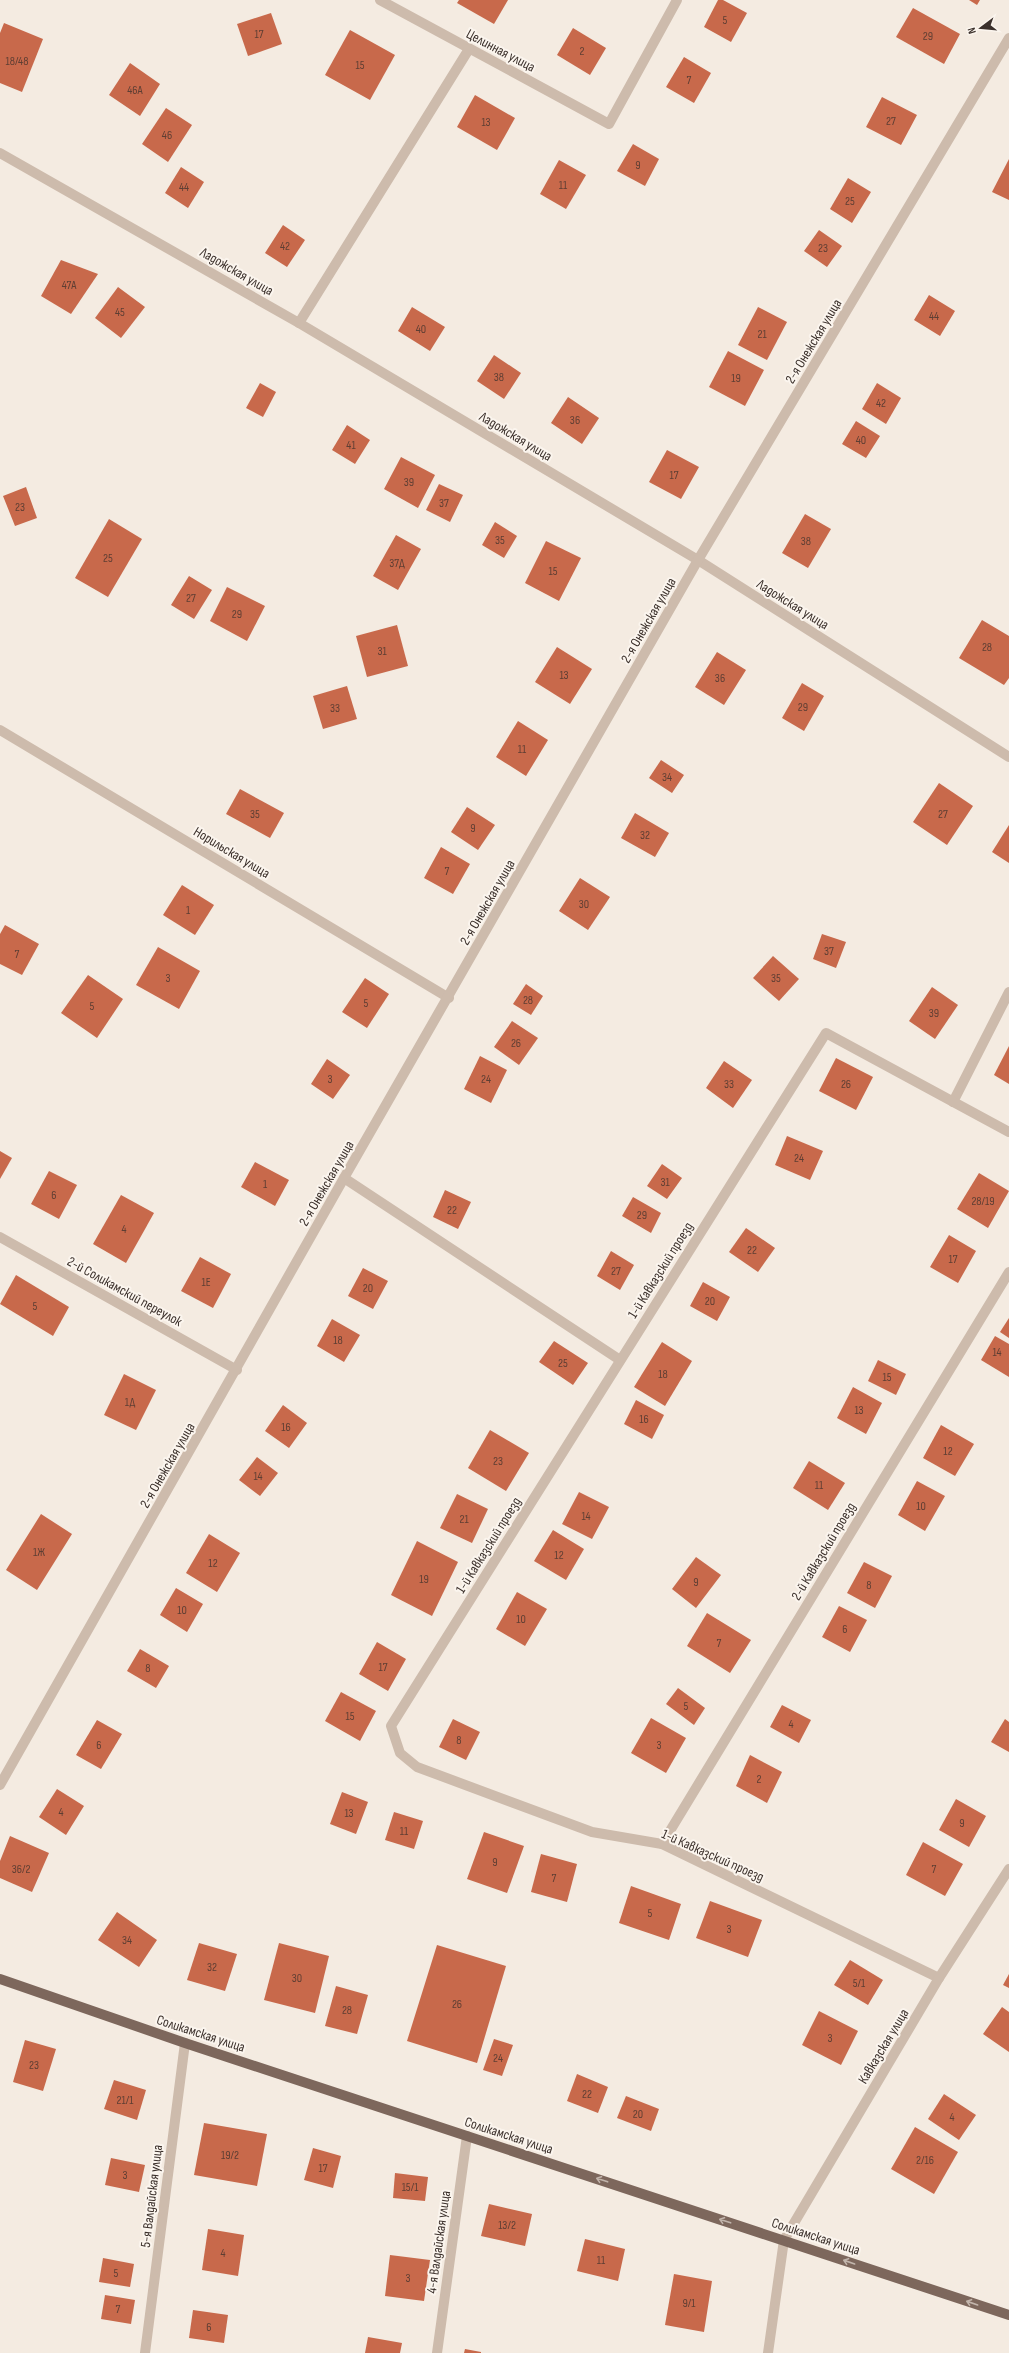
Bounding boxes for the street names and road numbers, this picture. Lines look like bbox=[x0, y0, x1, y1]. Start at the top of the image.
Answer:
street label: Целинная улица bbox=[463, 25, 538, 76]
street label: Ладожская улица bbox=[196, 243, 276, 299]
street label: 2-я Онежская улица bbox=[781, 296, 845, 387]
street label: Ладожская улица bbox=[475, 408, 555, 465]
street label: 2-я Онежская улица bbox=[617, 575, 680, 666]
street label: Ладожская улица bbox=[753, 575, 832, 633]
street label: Норильская улица bbox=[191, 823, 273, 882]
street label: 2-я Онежская улица bbox=[456, 857, 519, 948]
street label: 2-я Онежская улица bbox=[295, 1138, 358, 1229]
street label: 1-й Кавказский проезд bbox=[624, 1219, 697, 1321]
street label: 2-й Соликамский переулок bbox=[64, 1253, 186, 1330]
street label: 2-я Онежская улица bbox=[136, 1420, 199, 1511]
street label: 1-й Кавказский проезд bbox=[452, 1494, 525, 1596]
street label: 2-й Кавказский проезд bbox=[788, 1499, 859, 1603]
street label: 1-й Кавказский проезд bbox=[659, 1825, 767, 1886]
street label: Кавказская улица bbox=[854, 2006, 912, 2087]
street label: Соликамская улица bbox=[155, 2011, 247, 2056]
street label: Соликамская улица bbox=[463, 2113, 555, 2158]
street label: 5-я Валдайская улица bbox=[137, 2144, 166, 2248]
street label: 4-я Валдайская улица bbox=[423, 2190, 454, 2295]
street label: Соликамская улица bbox=[770, 2214, 862, 2259]

